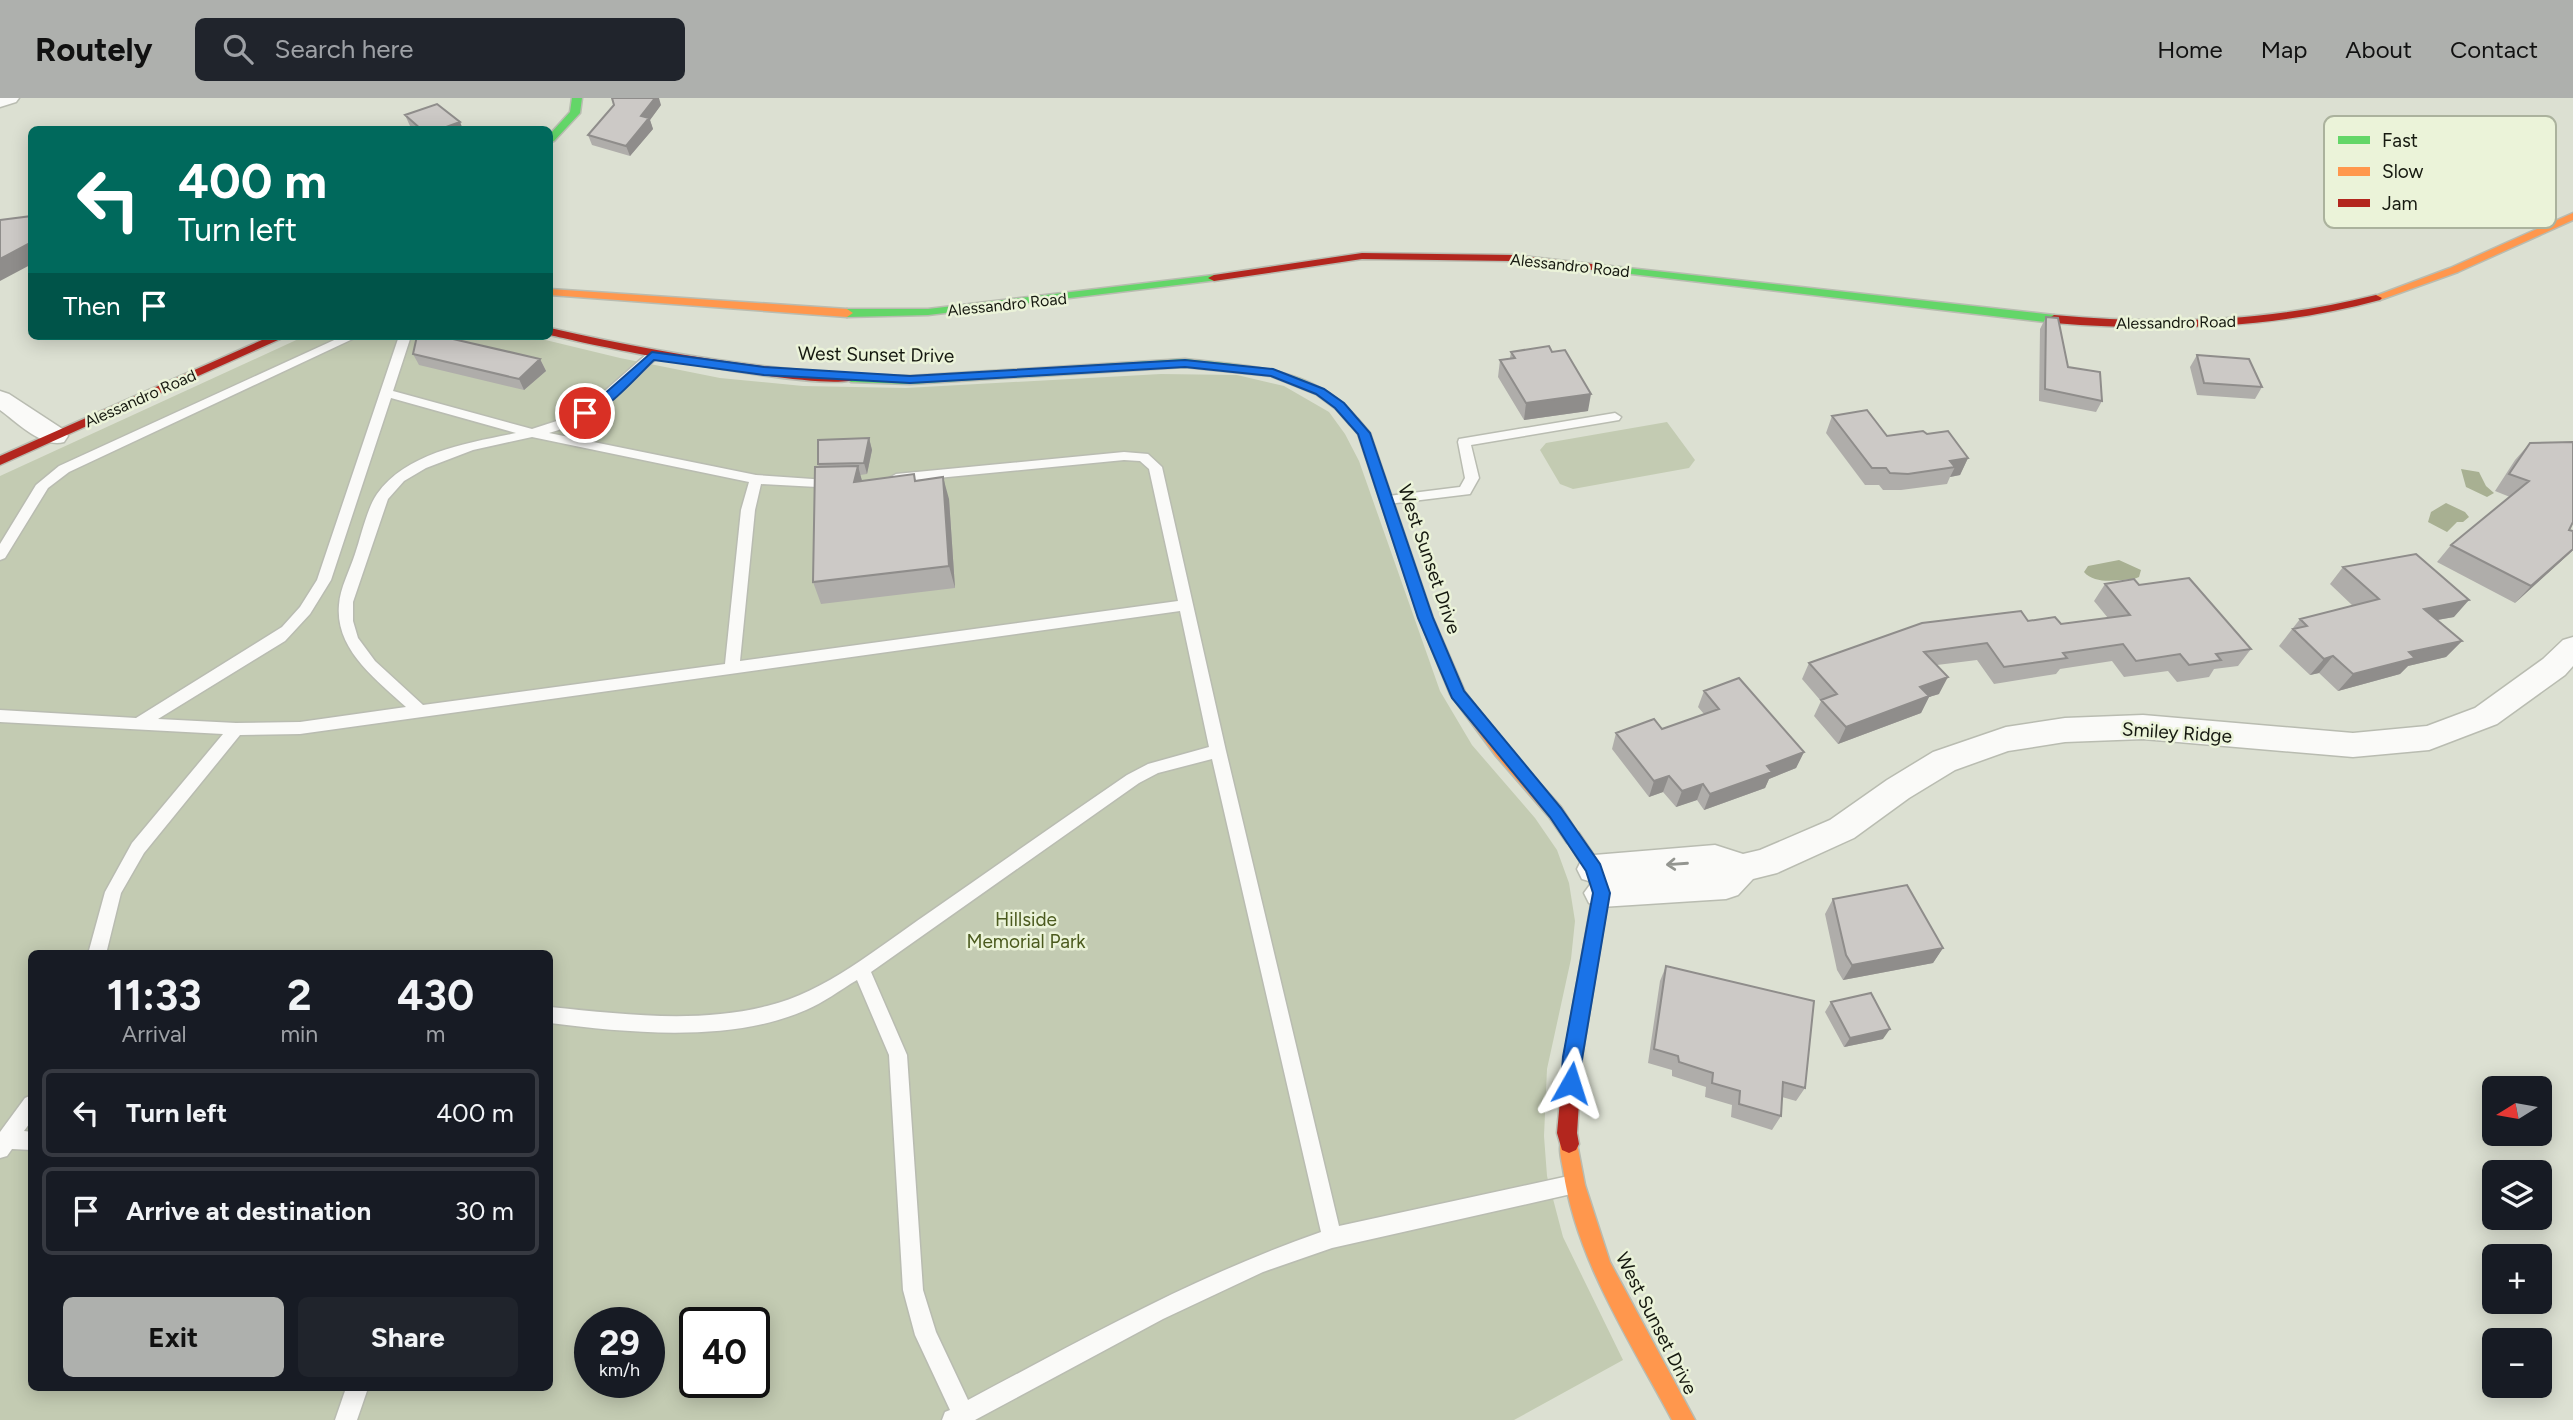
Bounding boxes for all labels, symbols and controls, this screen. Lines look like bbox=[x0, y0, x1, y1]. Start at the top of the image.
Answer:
search box bbox=[195, 18, 685, 81]
text: Routely bbox=[35, 30, 153, 69]
icon: search bbox=[219, 30, 257, 68]
text: Search here bbox=[275, 33, 414, 65]
text: Home bbox=[2157, 35, 2223, 64]
text: Map bbox=[2261, 35, 2307, 64]
text: About bbox=[2345, 35, 2412, 64]
text: Contact bbox=[2450, 35, 2538, 64]
legend bbox=[2324, 116, 2556, 228]
text: Fast bbox=[2382, 129, 2418, 152]
text: 400 m bbox=[178, 151, 327, 210]
icon: left bbox=[63, 154, 154, 245]
text: Slow bbox=[2382, 160, 2424, 183]
text: Jam bbox=[2382, 192, 2418, 215]
text: Turn left bbox=[178, 211, 297, 249]
street label: Alessandro Road bbox=[1509, 250, 1631, 281]
icon: arrive bbox=[135, 287, 173, 325]
street label: Alessandro Road bbox=[946, 289, 1068, 320]
text: Then bbox=[63, 290, 121, 322]
street label: Alessandro Road bbox=[2116, 312, 2236, 333]
street label: West Sunset Drive bbox=[798, 342, 954, 367]
street label: Alessandro Road bbox=[82, 365, 199, 432]
pin bbox=[555, 383, 615, 443]
icon: arrive bbox=[566, 394, 604, 432]
street label: West Sunset Drive bbox=[1393, 481, 1466, 637]
street label: Smiley Ridge bbox=[2121, 717, 2233, 748]
one-way arrow bbox=[1665, 857, 1688, 870]
park label: Hillside Memorial Park bbox=[966, 908, 1086, 953]
text: 11:33 bbox=[107, 970, 202, 1021]
text: 2 bbox=[287, 970, 311, 1021]
text: 430 bbox=[397, 970, 474, 1021]
text: Arrival bbox=[122, 1020, 187, 1048]
text: min bbox=[280, 1020, 318, 1048]
text: m bbox=[426, 1020, 445, 1048]
position arrow bbox=[1534, 1046, 1608, 1120]
north arrow bbox=[2482, 1076, 2552, 1146]
map controls bbox=[2482, 1076, 2552, 1398]
icon: left bbox=[67, 1094, 105, 1132]
text: Turn left bbox=[126, 1097, 227, 1129]
text: 400 m bbox=[436, 1097, 514, 1129]
button: layers bbox=[2482, 1160, 2552, 1230]
icon: arrive bbox=[67, 1192, 105, 1230]
text: Arrive at destination bbox=[126, 1195, 371, 1227]
text: 30 m bbox=[455, 1195, 514, 1227]
button: + bbox=[2482, 1244, 2552, 1314]
street label: West Sunset Drive bbox=[1611, 1248, 1702, 1398]
button: Exit bbox=[63, 1297, 284, 1377]
button: Share bbox=[298, 1297, 518, 1377]
speed limit sign: 40 bbox=[679, 1307, 770, 1398]
text: 29 bbox=[599, 1322, 640, 1364]
button: − bbox=[2482, 1328, 2552, 1398]
text: km/h bbox=[599, 1359, 640, 1381]

